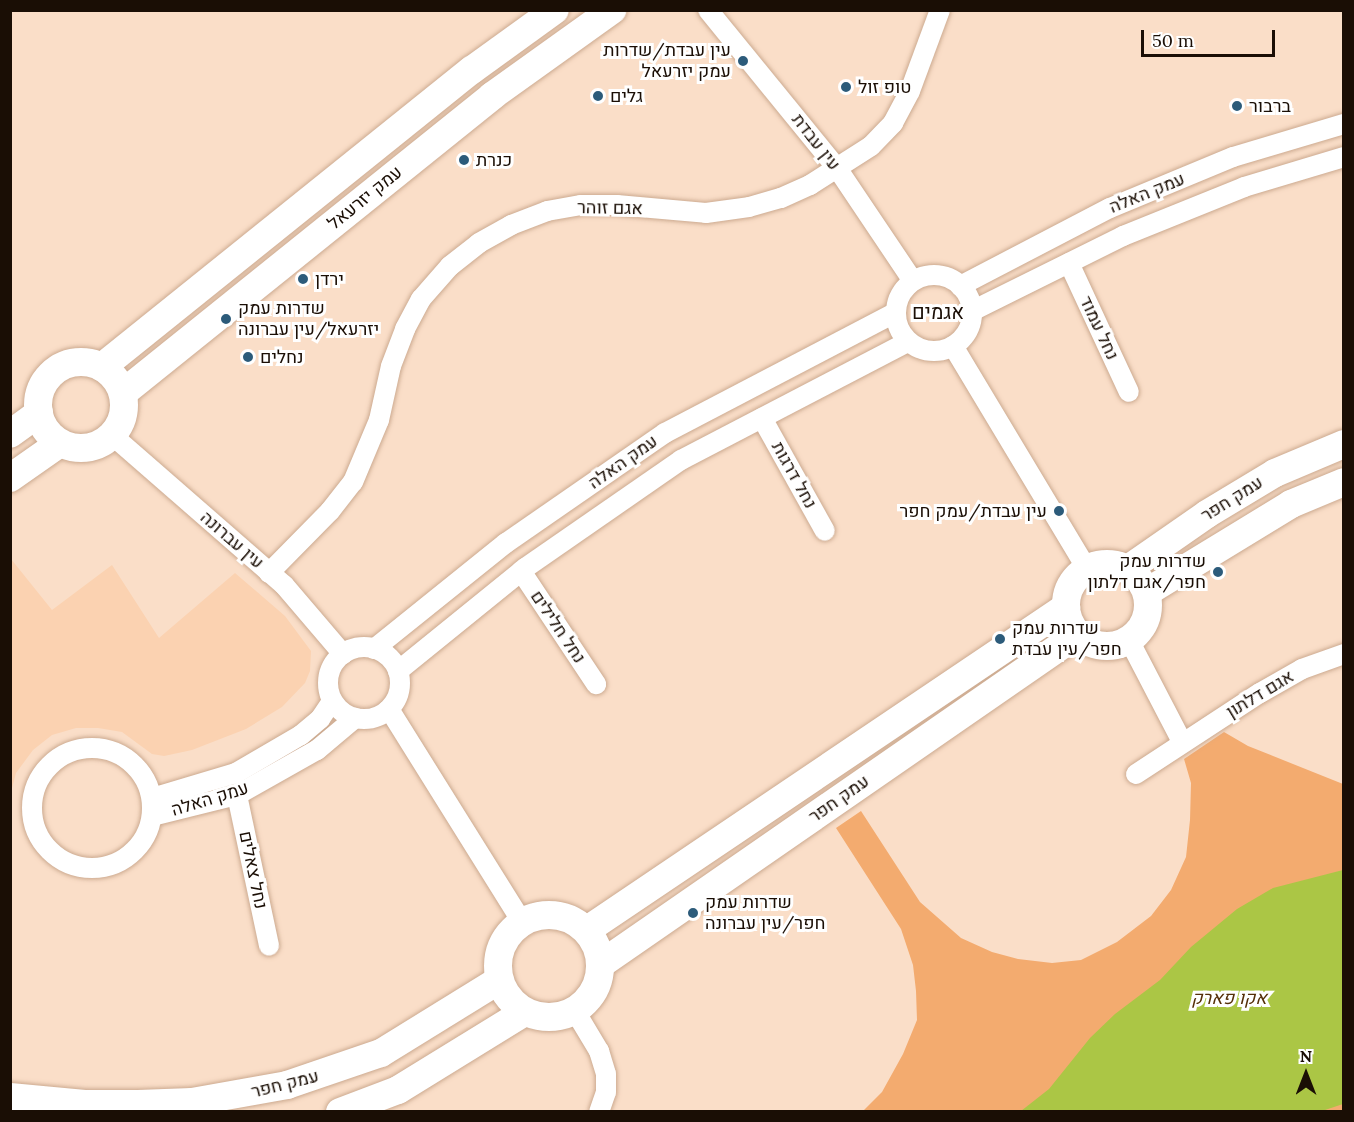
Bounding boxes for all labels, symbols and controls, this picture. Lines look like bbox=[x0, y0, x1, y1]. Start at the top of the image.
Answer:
scale bar bbox=[1144, 18, 1278, 56]
text: 50 m bbox=[1152, 29, 1194, 52]
place label: עין עבדת/שדרות עמק יזרעאל bbox=[603, 40, 731, 82]
marker: עין עבדת/שדרות עמק יזרעאל bbox=[736, 54, 750, 68]
place label: טופ זול bbox=[858, 76, 911, 98]
marker: טופ זול bbox=[839, 80, 853, 94]
place label: גלים bbox=[610, 85, 643, 107]
marker: גלים bbox=[591, 89, 605, 103]
place label: ברבור bbox=[1249, 95, 1291, 117]
marker: ברבור bbox=[1230, 99, 1244, 113]
street label: עין עבדת bbox=[787, 109, 845, 175]
place label: כנרת bbox=[476, 149, 512, 171]
marker: כנרת bbox=[457, 153, 471, 167]
street label: עמק יזרעאל bbox=[323, 161, 407, 235]
street label: עמק האלה bbox=[1106, 168, 1188, 218]
street label: אגם זוהר bbox=[577, 197, 643, 219]
place label: ירדן bbox=[315, 268, 344, 290]
marker: ירדן bbox=[296, 272, 310, 286]
street label: נחל עמוד bbox=[1075, 293, 1123, 363]
place label: שדרות עמק יזרעאל/עין עברונה bbox=[238, 298, 379, 340]
district label: אגמים bbox=[912, 299, 964, 323]
marker: שדרות עמק יזרעאל/עין עברונה bbox=[219, 312, 233, 326]
place label: נחלים bbox=[260, 346, 304, 368]
marker: נחלים bbox=[241, 350, 255, 364]
street label: עמק האלה bbox=[584, 430, 662, 494]
street label: נחל דרגות bbox=[767, 438, 821, 512]
street label: עמק חפר bbox=[1197, 472, 1267, 526]
place label: עין עבדת/עמק חפר bbox=[900, 500, 1047, 522]
marker: עין עבדת/עמק חפר bbox=[1052, 504, 1066, 518]
street label: עין עברונה bbox=[196, 507, 268, 573]
place label: שדרות עמק חפר/אגם דלתון bbox=[1088, 551, 1206, 594]
marker: שדרות עמק חפר/אגם דלתון bbox=[1211, 565, 1225, 579]
street label: נחל חלילים bbox=[526, 586, 590, 668]
place label: שדרות עמק חפר/עין עבדת bbox=[1012, 618, 1122, 660]
marker: שדרות עמק חפר/עין עבדת bbox=[993, 632, 1007, 646]
street label: אגם דלתון bbox=[1222, 665, 1298, 723]
street label: עמק חפר bbox=[805, 770, 873, 828]
street label: עמק האלה bbox=[169, 777, 251, 821]
street label: נחל צאלים bbox=[234, 829, 272, 911]
place label: שדרות עמק חפר/עין עברונה bbox=[705, 892, 825, 934]
marker: שדרות עמק חפר/עין עברונה bbox=[686, 906, 700, 920]
park label: אקו פארק bbox=[1191, 987, 1267, 1009]
north arrow bbox=[1276, 1044, 1336, 1104]
text: N bbox=[1300, 1046, 1312, 1066]
street label: עמק חפר bbox=[249, 1065, 321, 1103]

